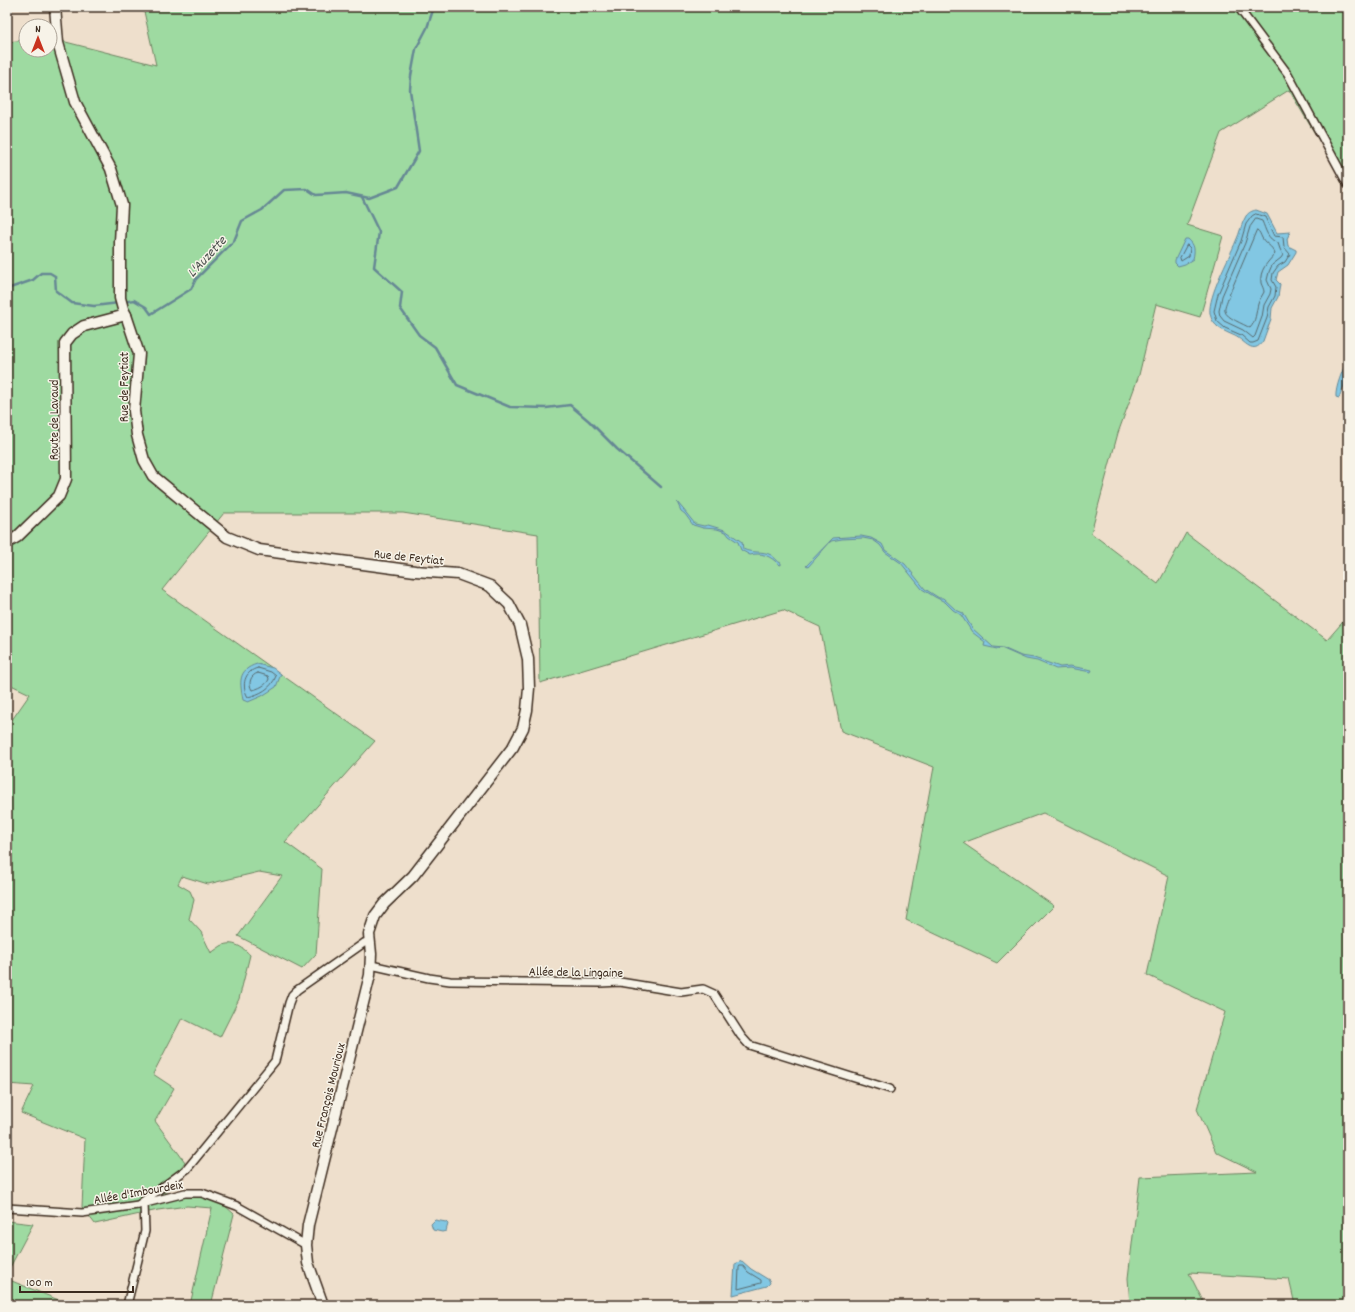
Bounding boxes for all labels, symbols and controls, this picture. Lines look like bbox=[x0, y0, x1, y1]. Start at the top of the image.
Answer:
north arrow bbox=[18, 18, 58, 58]
text: N bbox=[35, 22, 41, 38]
water label: L'Auzette bbox=[183, 232, 232, 283]
street label: Rue de Feytiat bbox=[116, 352, 135, 422]
street label: Route de Lavaud bbox=[46, 380, 65, 460]
street label: Rue de Feytiat bbox=[373, 545, 445, 572]
street label: Allée de la Lingaine bbox=[529, 963, 623, 984]
street label: Rue François Mourioux bbox=[307, 1041, 352, 1150]
street label: Allée d'Imbourdeix bbox=[92, 1176, 185, 1211]
scale bar bbox=[20, 1268, 133, 1294]
text: 100 m bbox=[26, 1275, 53, 1292]

